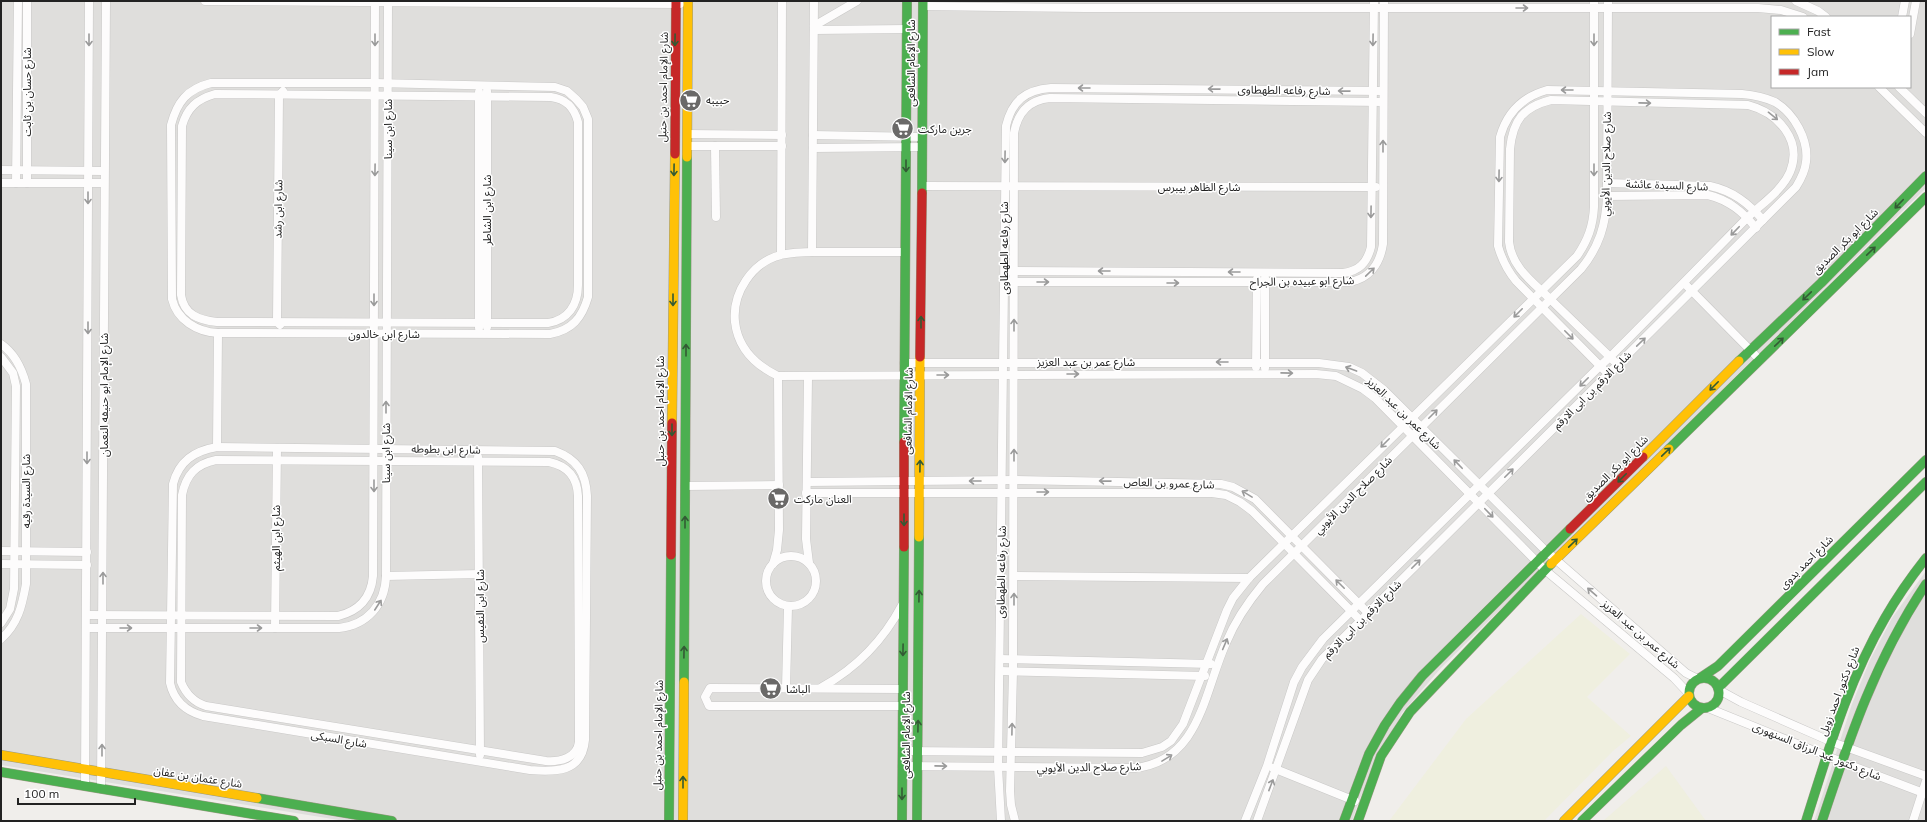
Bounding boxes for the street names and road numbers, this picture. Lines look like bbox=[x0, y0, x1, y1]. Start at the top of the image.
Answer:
street label: شارع الإمام الشافعى bbox=[904, 19, 919, 107]
street label: شارع الإمام احمد بن حنبل bbox=[655, 31, 672, 142]
street label: شارع حسان بن ثابت bbox=[20, 47, 35, 137]
street label: شارع رفاعه الطهطاوى bbox=[1237, 82, 1331, 99]
street label: شارع ابن سينا bbox=[381, 98, 396, 159]
street label: شارع صلاح الدين الأيوبي bbox=[1598, 111, 1616, 217]
street label: شارع ابن الشاطر bbox=[480, 174, 495, 246]
street label: شارع السيدة عائشة bbox=[1625, 177, 1709, 194]
street label: شارع ابن رشد bbox=[270, 179, 287, 239]
street label: شارع الظاهر بيبرس bbox=[1158, 180, 1241, 195]
street label: شارع رفاعه الطهطاوى bbox=[997, 201, 1012, 295]
street label: شارع ابو بكر الصديق bbox=[1809, 205, 1882, 278]
street label: شارع ابو عبيده بن الجراح bbox=[1250, 273, 1355, 290]
street label: شارع ابن خالدون bbox=[348, 327, 420, 342]
street label: شارع الإمام ابو حنيفه النعمان bbox=[97, 333, 112, 457]
street label: شارع الارقم بن ابى الارقم bbox=[1550, 348, 1636, 434]
street label: شارع الإمام احمد بن حنبل bbox=[653, 355, 668, 466]
street label: شارع عمر بن عبد العزيز bbox=[1036, 355, 1135, 370]
street label: شارع الإمام الشافعى bbox=[900, 367, 917, 455]
street label: شارع عمر بن عبد العزيز bbox=[1362, 373, 1444, 453]
street label: شارع ابن سينا bbox=[379, 422, 394, 483]
street label: شارع ابو بكر الصديق bbox=[1579, 432, 1652, 505]
street label: شارع ابن بطوطه bbox=[411, 441, 481, 458]
street label: شارع السيدة رقيه bbox=[19, 453, 34, 528]
street label: شارع صلاح الدين الأيوبي bbox=[1311, 453, 1397, 539]
street label: شارع عمرو بن العاص bbox=[1123, 474, 1215, 493]
street label: شارع ابن الهيثم bbox=[269, 505, 285, 571]
street label: شارع رفاعه الطهطاوى bbox=[993, 525, 1010, 619]
street label: شارع احمد بدوى bbox=[1776, 532, 1837, 593]
street label: شارع ابن النفيس bbox=[473, 569, 488, 643]
street label: شارع الارقم بن ابى الارقم bbox=[1320, 577, 1406, 663]
street label: شارع عمر بن عبد العزيز bbox=[1598, 596, 1683, 672]
street label: شارع دكتور احمد زويل bbox=[1815, 644, 1864, 738]
street label: شارع الإمام احمد بن حنبل bbox=[650, 679, 667, 790]
street label: شارع الإمام الشافعى bbox=[899, 691, 914, 779]
street label: شارع دكتور عبد الرزاق السنهورى bbox=[1750, 719, 1884, 784]
street label: شارع السبكى bbox=[310, 727, 368, 752]
street label: شارع صلاح الدين الأيوبي bbox=[1036, 759, 1142, 777]
street label: شارع عثمان بن عفان bbox=[153, 763, 244, 792]

